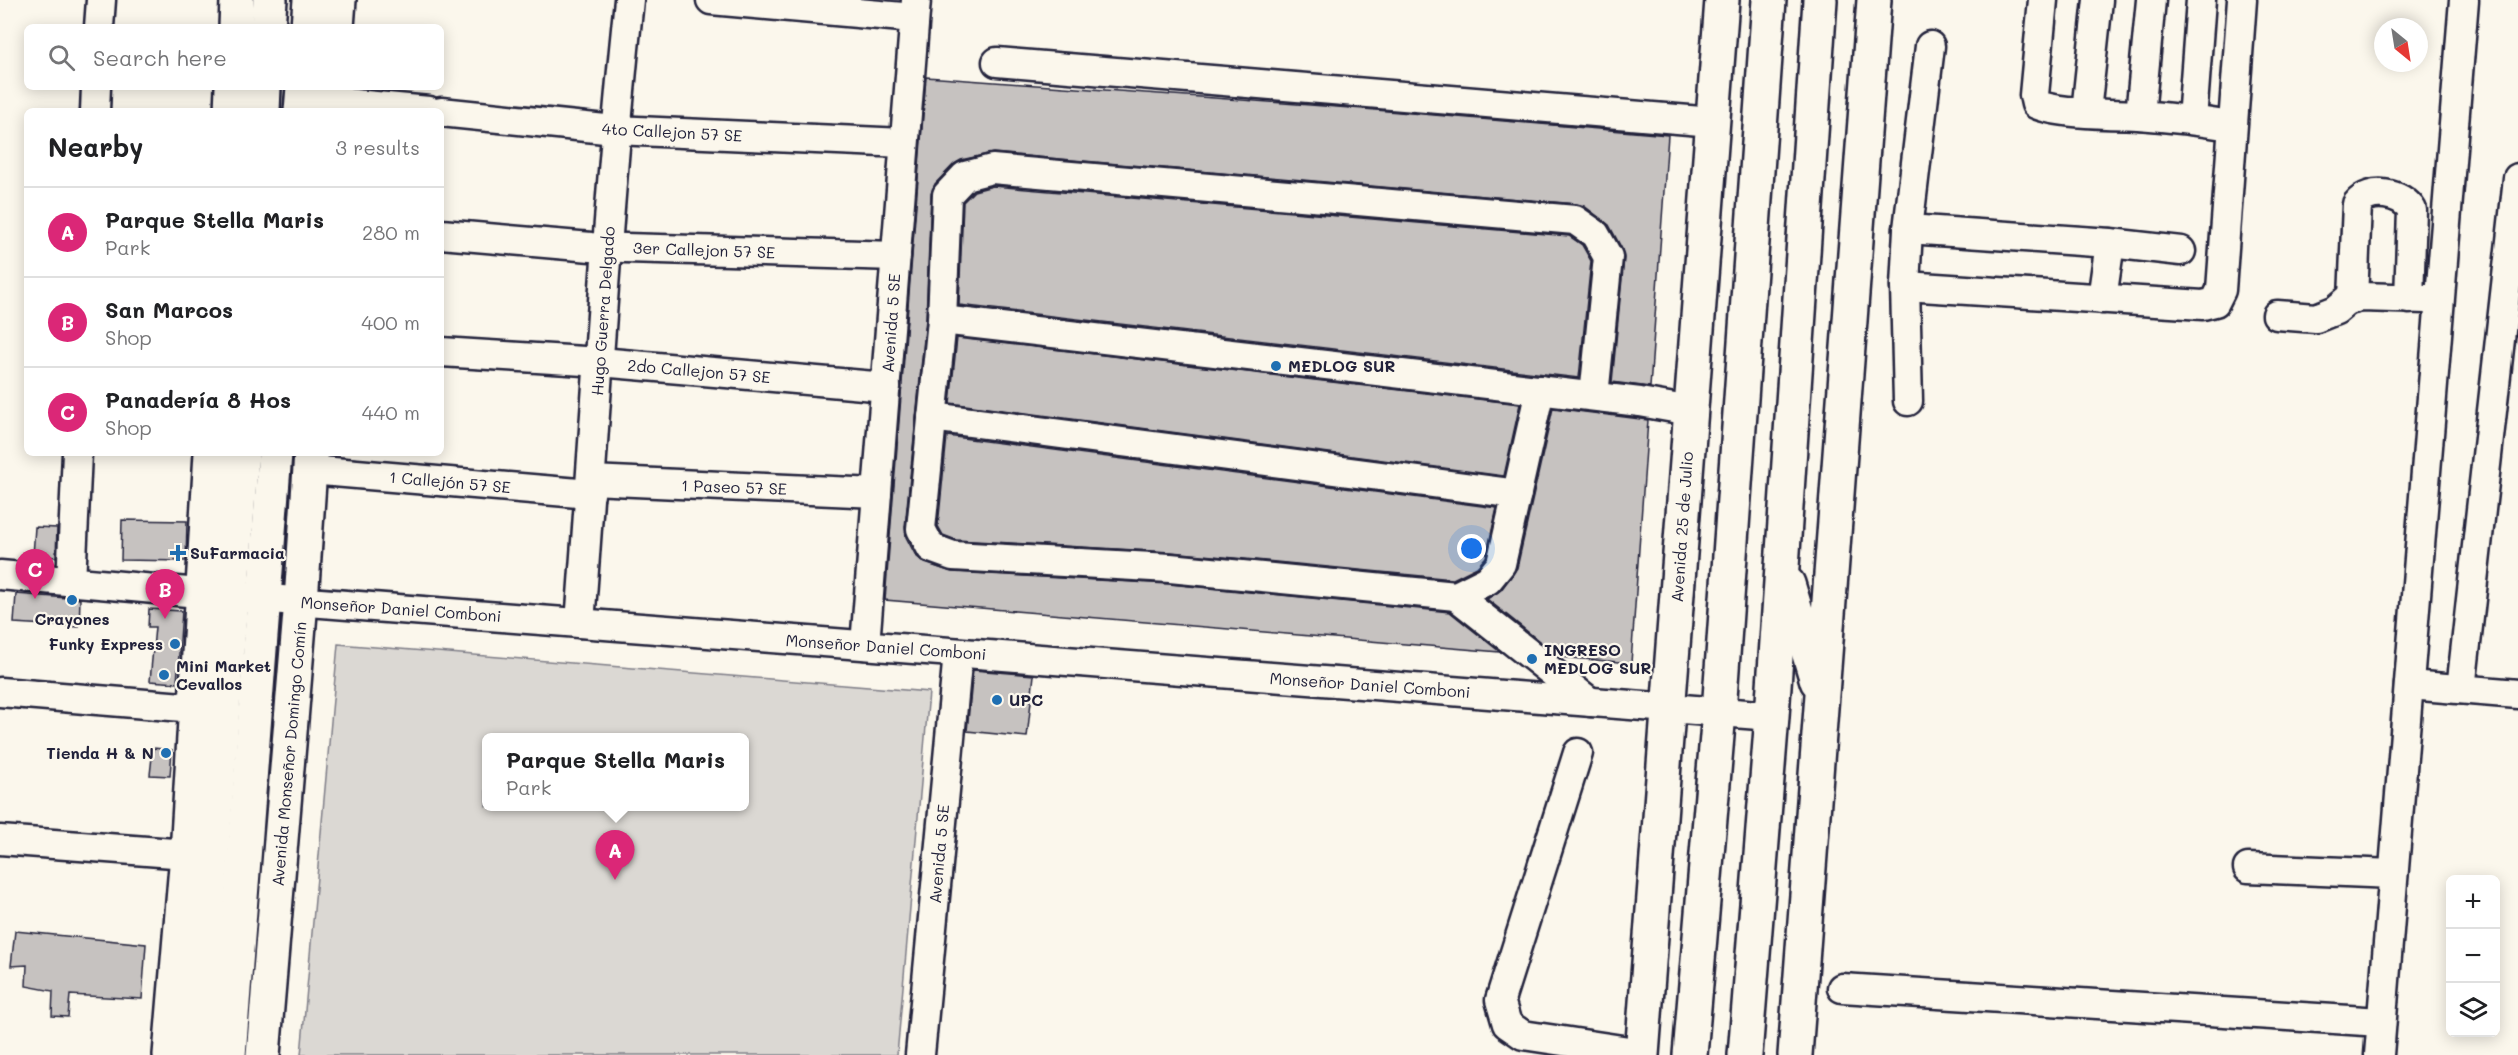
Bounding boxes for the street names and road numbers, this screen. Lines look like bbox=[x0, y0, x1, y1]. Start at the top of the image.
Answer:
street label: 4to Callejon 57 SE bbox=[601, 117, 743, 146]
street label: Hugo Guerra Delgado bbox=[586, 226, 619, 396]
street label: 3er Callejon 57 SE bbox=[633, 237, 775, 262]
street label: Avenida 5 SE bbox=[877, 273, 904, 373]
street label: 2do Callejon 57 SE bbox=[627, 354, 771, 387]
street label: Avenida 25 de Julio bbox=[1666, 451, 1697, 603]
street label: 1 Callejón 57 SE bbox=[388, 466, 512, 497]
street label: 1 Paseo 57 SE bbox=[681, 474, 787, 499]
street label: Monseñor Daniel Comboni bbox=[300, 591, 502, 626]
street label: Avenida Monseñor Domingo Comín bbox=[266, 621, 311, 887]
street label: Monseñor Daniel Comboni bbox=[785, 629, 987, 664]
street label: Monseñor Daniel Comboni bbox=[1269, 667, 1471, 702]
street label: Avenida 5 SE bbox=[924, 803, 953, 904]

